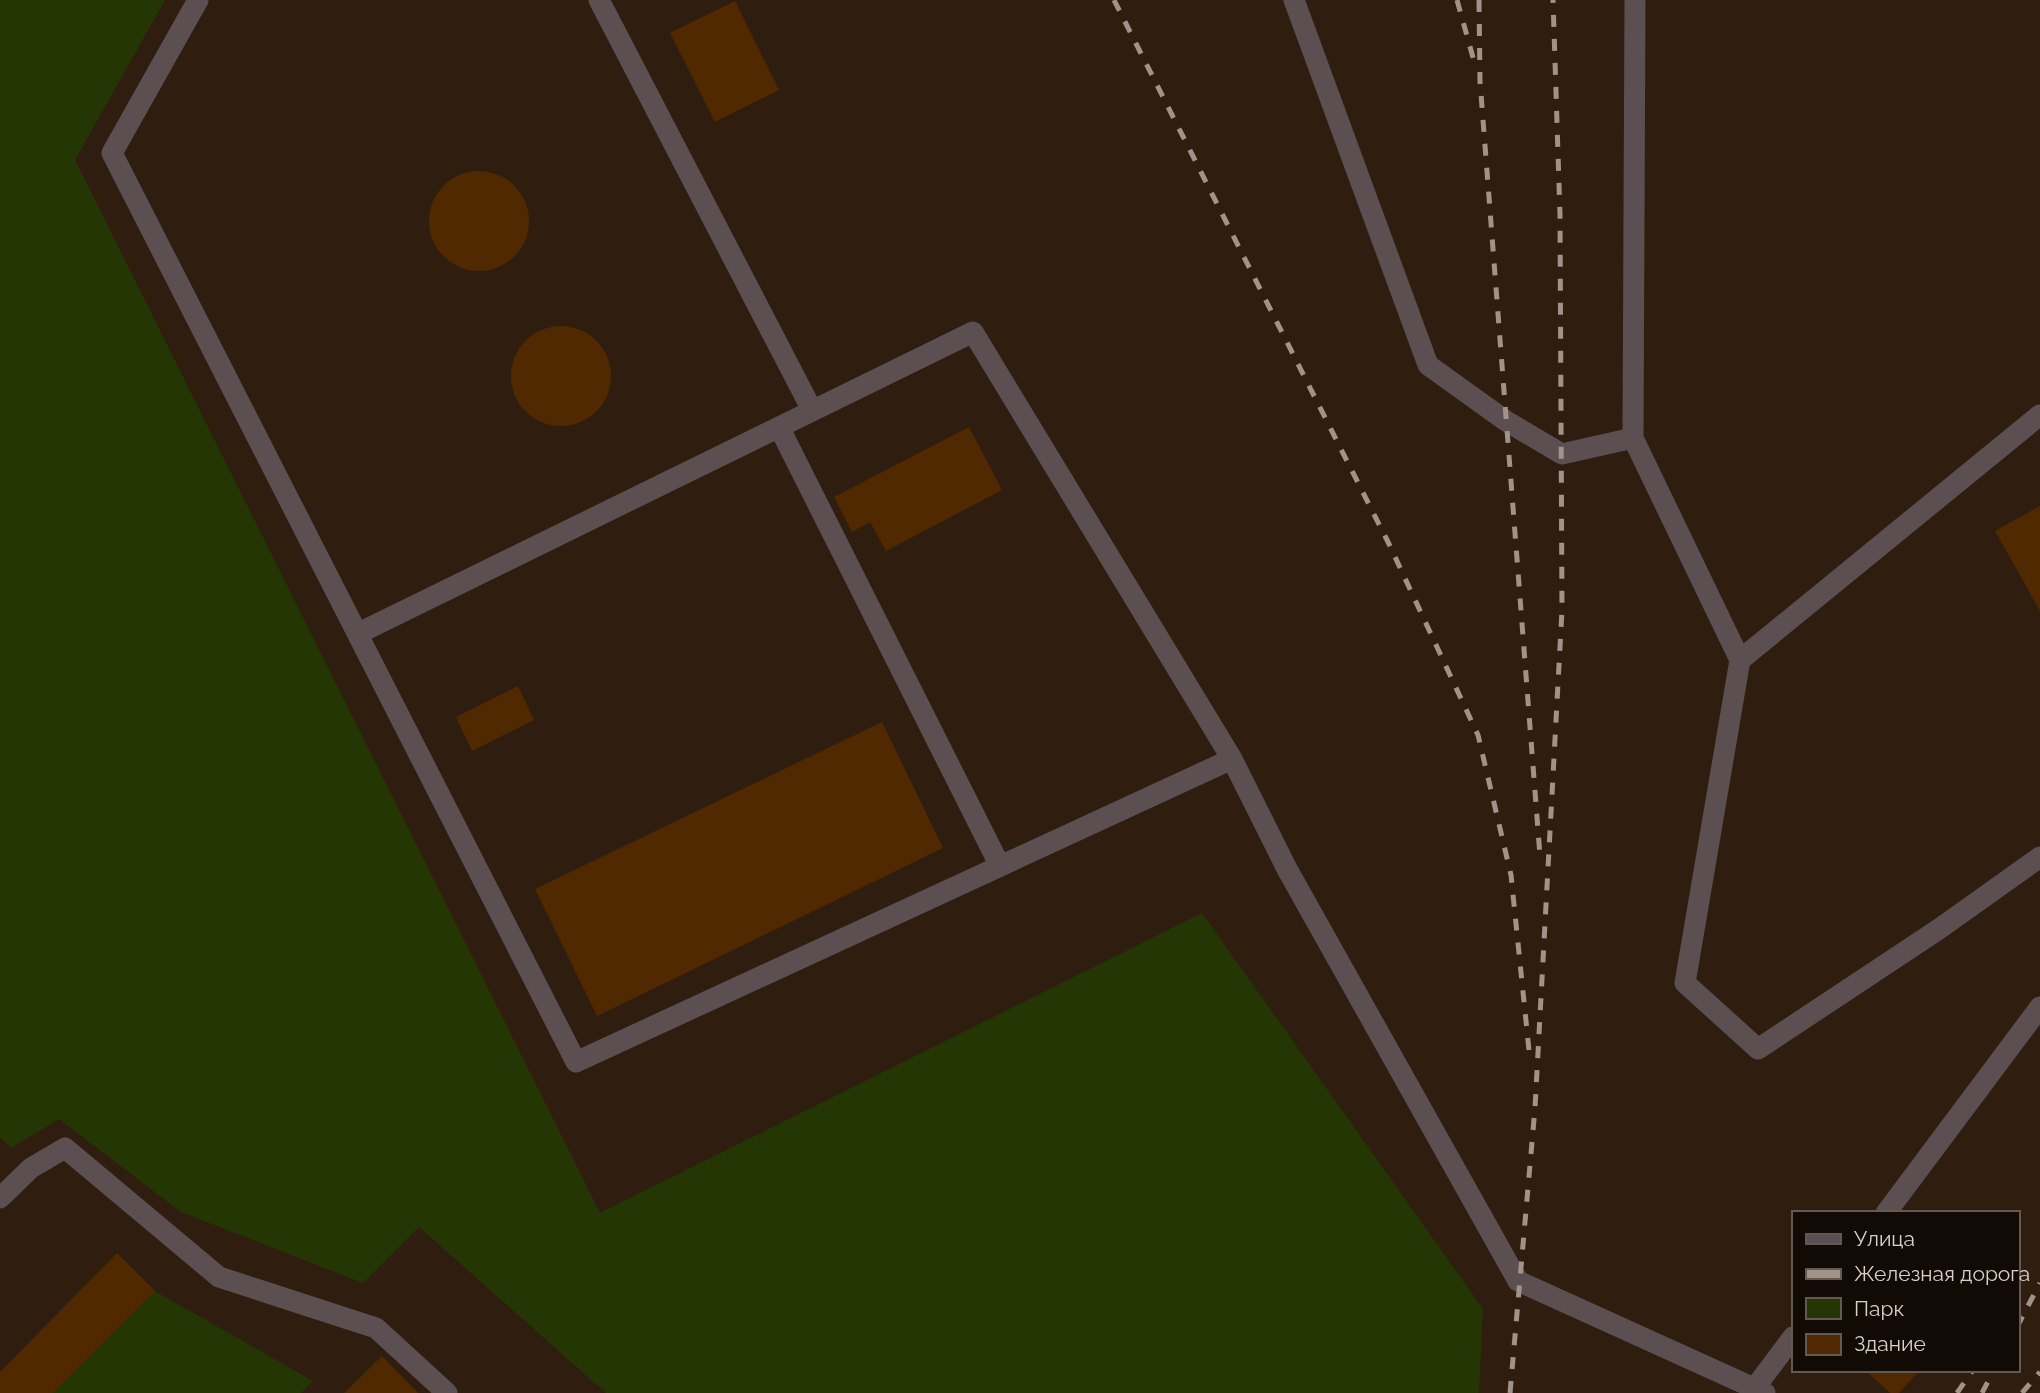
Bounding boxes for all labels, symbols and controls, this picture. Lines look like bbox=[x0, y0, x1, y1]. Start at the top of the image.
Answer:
legend bbox=[1792, 1211, 2019, 1372]
text: Улица bbox=[1854, 1226, 1915, 1251]
text: Железная дорога bbox=[1854, 1261, 2030, 1286]
text: Парк bbox=[1854, 1296, 1904, 1321]
text: Здание bbox=[1854, 1331, 1926, 1356]

